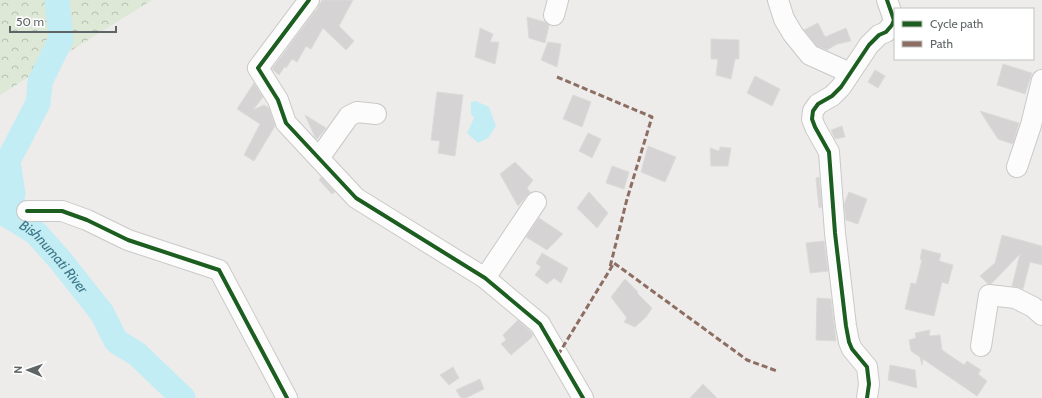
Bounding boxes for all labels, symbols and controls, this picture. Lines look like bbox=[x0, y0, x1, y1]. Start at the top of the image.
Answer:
scale bar bbox=[10, 8, 116, 34]
legend bbox=[894, 8, 1034, 60]
text: 50 m bbox=[16, 14, 44, 29]
text: Cycle path bbox=[930, 16, 983, 31]
text: Path bbox=[930, 36, 953, 51]
water label: Bishnumati River bbox=[16, 216, 92, 298]
north arrow bbox=[8, 350, 48, 390]
text: N bbox=[11, 366, 25, 374]

